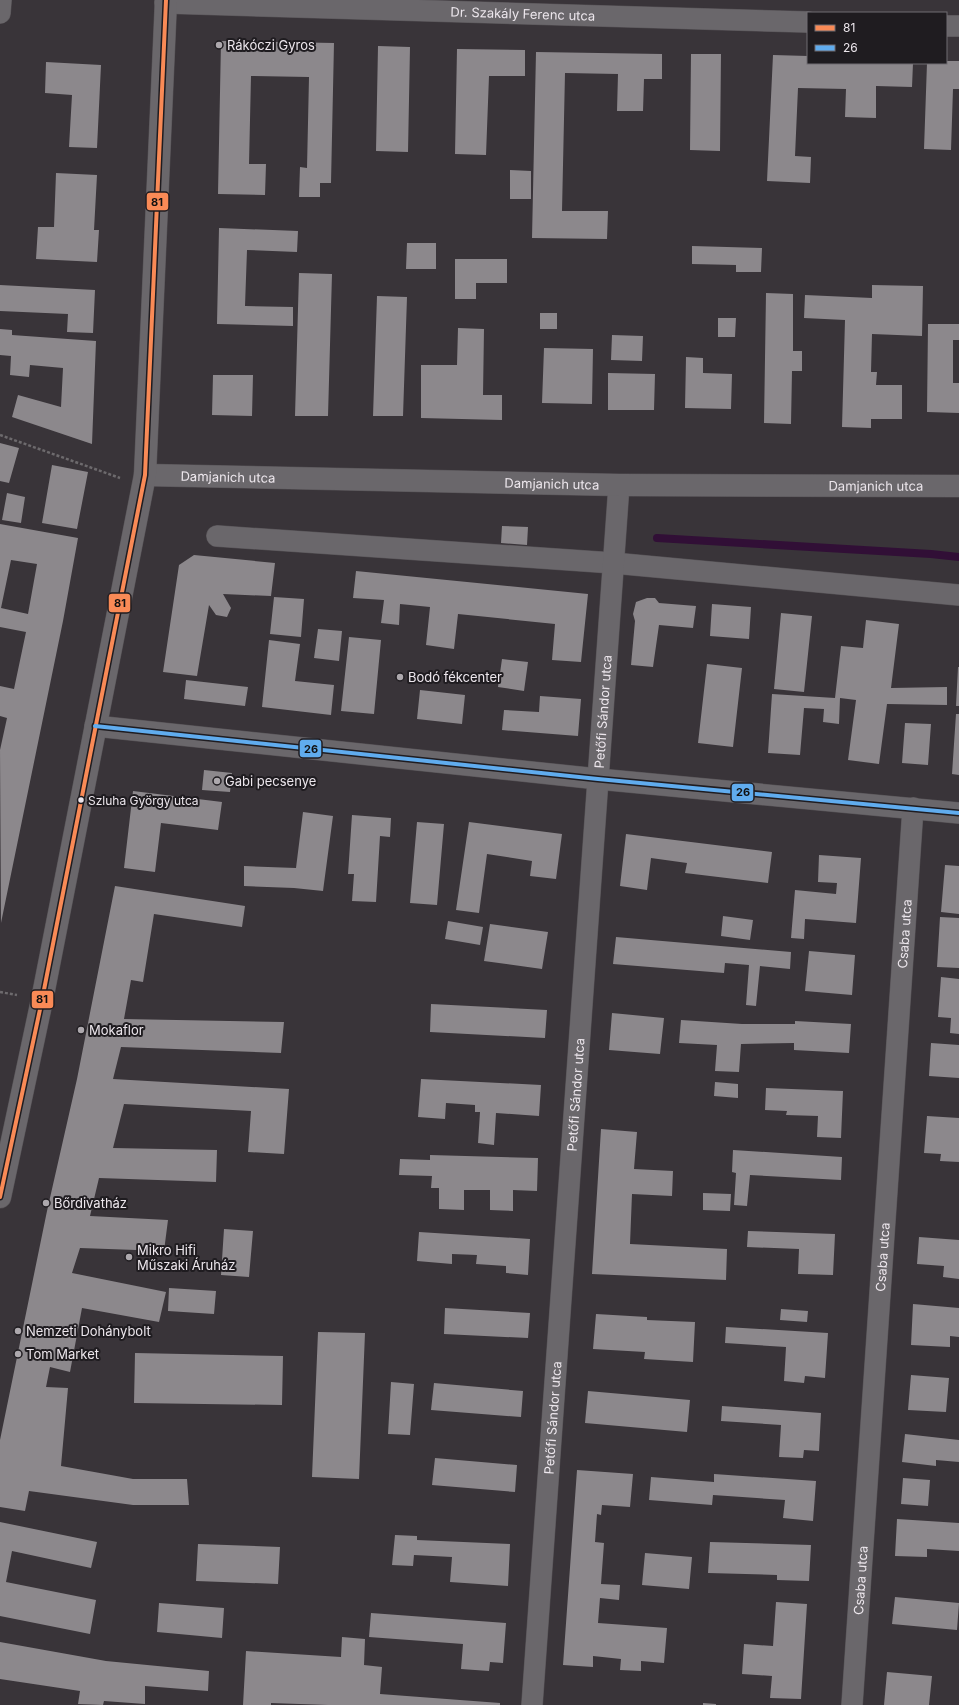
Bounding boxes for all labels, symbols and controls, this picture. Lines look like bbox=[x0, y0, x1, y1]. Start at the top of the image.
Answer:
street label: Dr. Szakály Ferenc utca bbox=[450, 3, 596, 24]
legend bbox=[807, 12, 947, 64]
text: 81 bbox=[843, 20, 855, 35]
place label: Rákóczi Gyros bbox=[227, 37, 315, 53]
marker: Rákóczi Gyros bbox=[214, 40, 224, 50]
text: 26 bbox=[843, 40, 858, 55]
line badge: 81 bbox=[146, 192, 169, 211]
text: 81 bbox=[151, 195, 163, 209]
street label: Damjanich utca bbox=[180, 468, 276, 486]
street label: Damjanich utca bbox=[504, 475, 600, 493]
street label: Damjanich utca bbox=[828, 478, 923, 494]
line badge: 81 bbox=[108, 593, 131, 613]
text: 81 bbox=[114, 596, 126, 610]
street label: Petőfi Sándor utca bbox=[591, 654, 615, 769]
place label: Bodó fékcenter bbox=[408, 669, 502, 685]
marker: Bodó fékcenter bbox=[395, 672, 405, 682]
line badge: 26 bbox=[299, 739, 322, 758]
text: 26 bbox=[304, 742, 318, 756]
place label: Gabi pecsenye bbox=[225, 773, 316, 789]
marker: Gabi pecsenye bbox=[212, 776, 222, 786]
line badge: 26 bbox=[731, 783, 754, 802]
text: 26 bbox=[736, 785, 750, 799]
place label: Szluha György utca bbox=[88, 793, 199, 808]
marker: Szluha György utca bbox=[76, 795, 86, 805]
street label: Csaba utca bbox=[894, 899, 915, 969]
line badge: 81 bbox=[31, 990, 54, 1009]
text: 81 bbox=[36, 992, 48, 1006]
place label: Mokaflor bbox=[89, 1022, 144, 1038]
marker: Mokaflor bbox=[76, 1025, 86, 1035]
street label: Petőfi Sándor utca bbox=[564, 1037, 588, 1152]
place label: Bőrdivatház bbox=[54, 1195, 127, 1211]
marker: Bőrdivatház bbox=[41, 1198, 51, 1208]
street label: Csaba utca bbox=[872, 1222, 893, 1292]
place label: Mikro Hifi Műszaki Áruház bbox=[137, 1242, 235, 1273]
marker: Mikro Hifi Műszaki Áruház bbox=[124, 1252, 134, 1262]
place label: Nemzeti Dohánybolt bbox=[26, 1323, 151, 1339]
marker: Nemzeti Dohánybolt bbox=[13, 1326, 23, 1336]
place label: Tom Market bbox=[26, 1346, 99, 1362]
marker: Tom Market bbox=[13, 1349, 23, 1359]
street label: Petőfi Sándor utca bbox=[540, 1360, 565, 1475]
street label: Csaba utca bbox=[850, 1545, 871, 1615]

